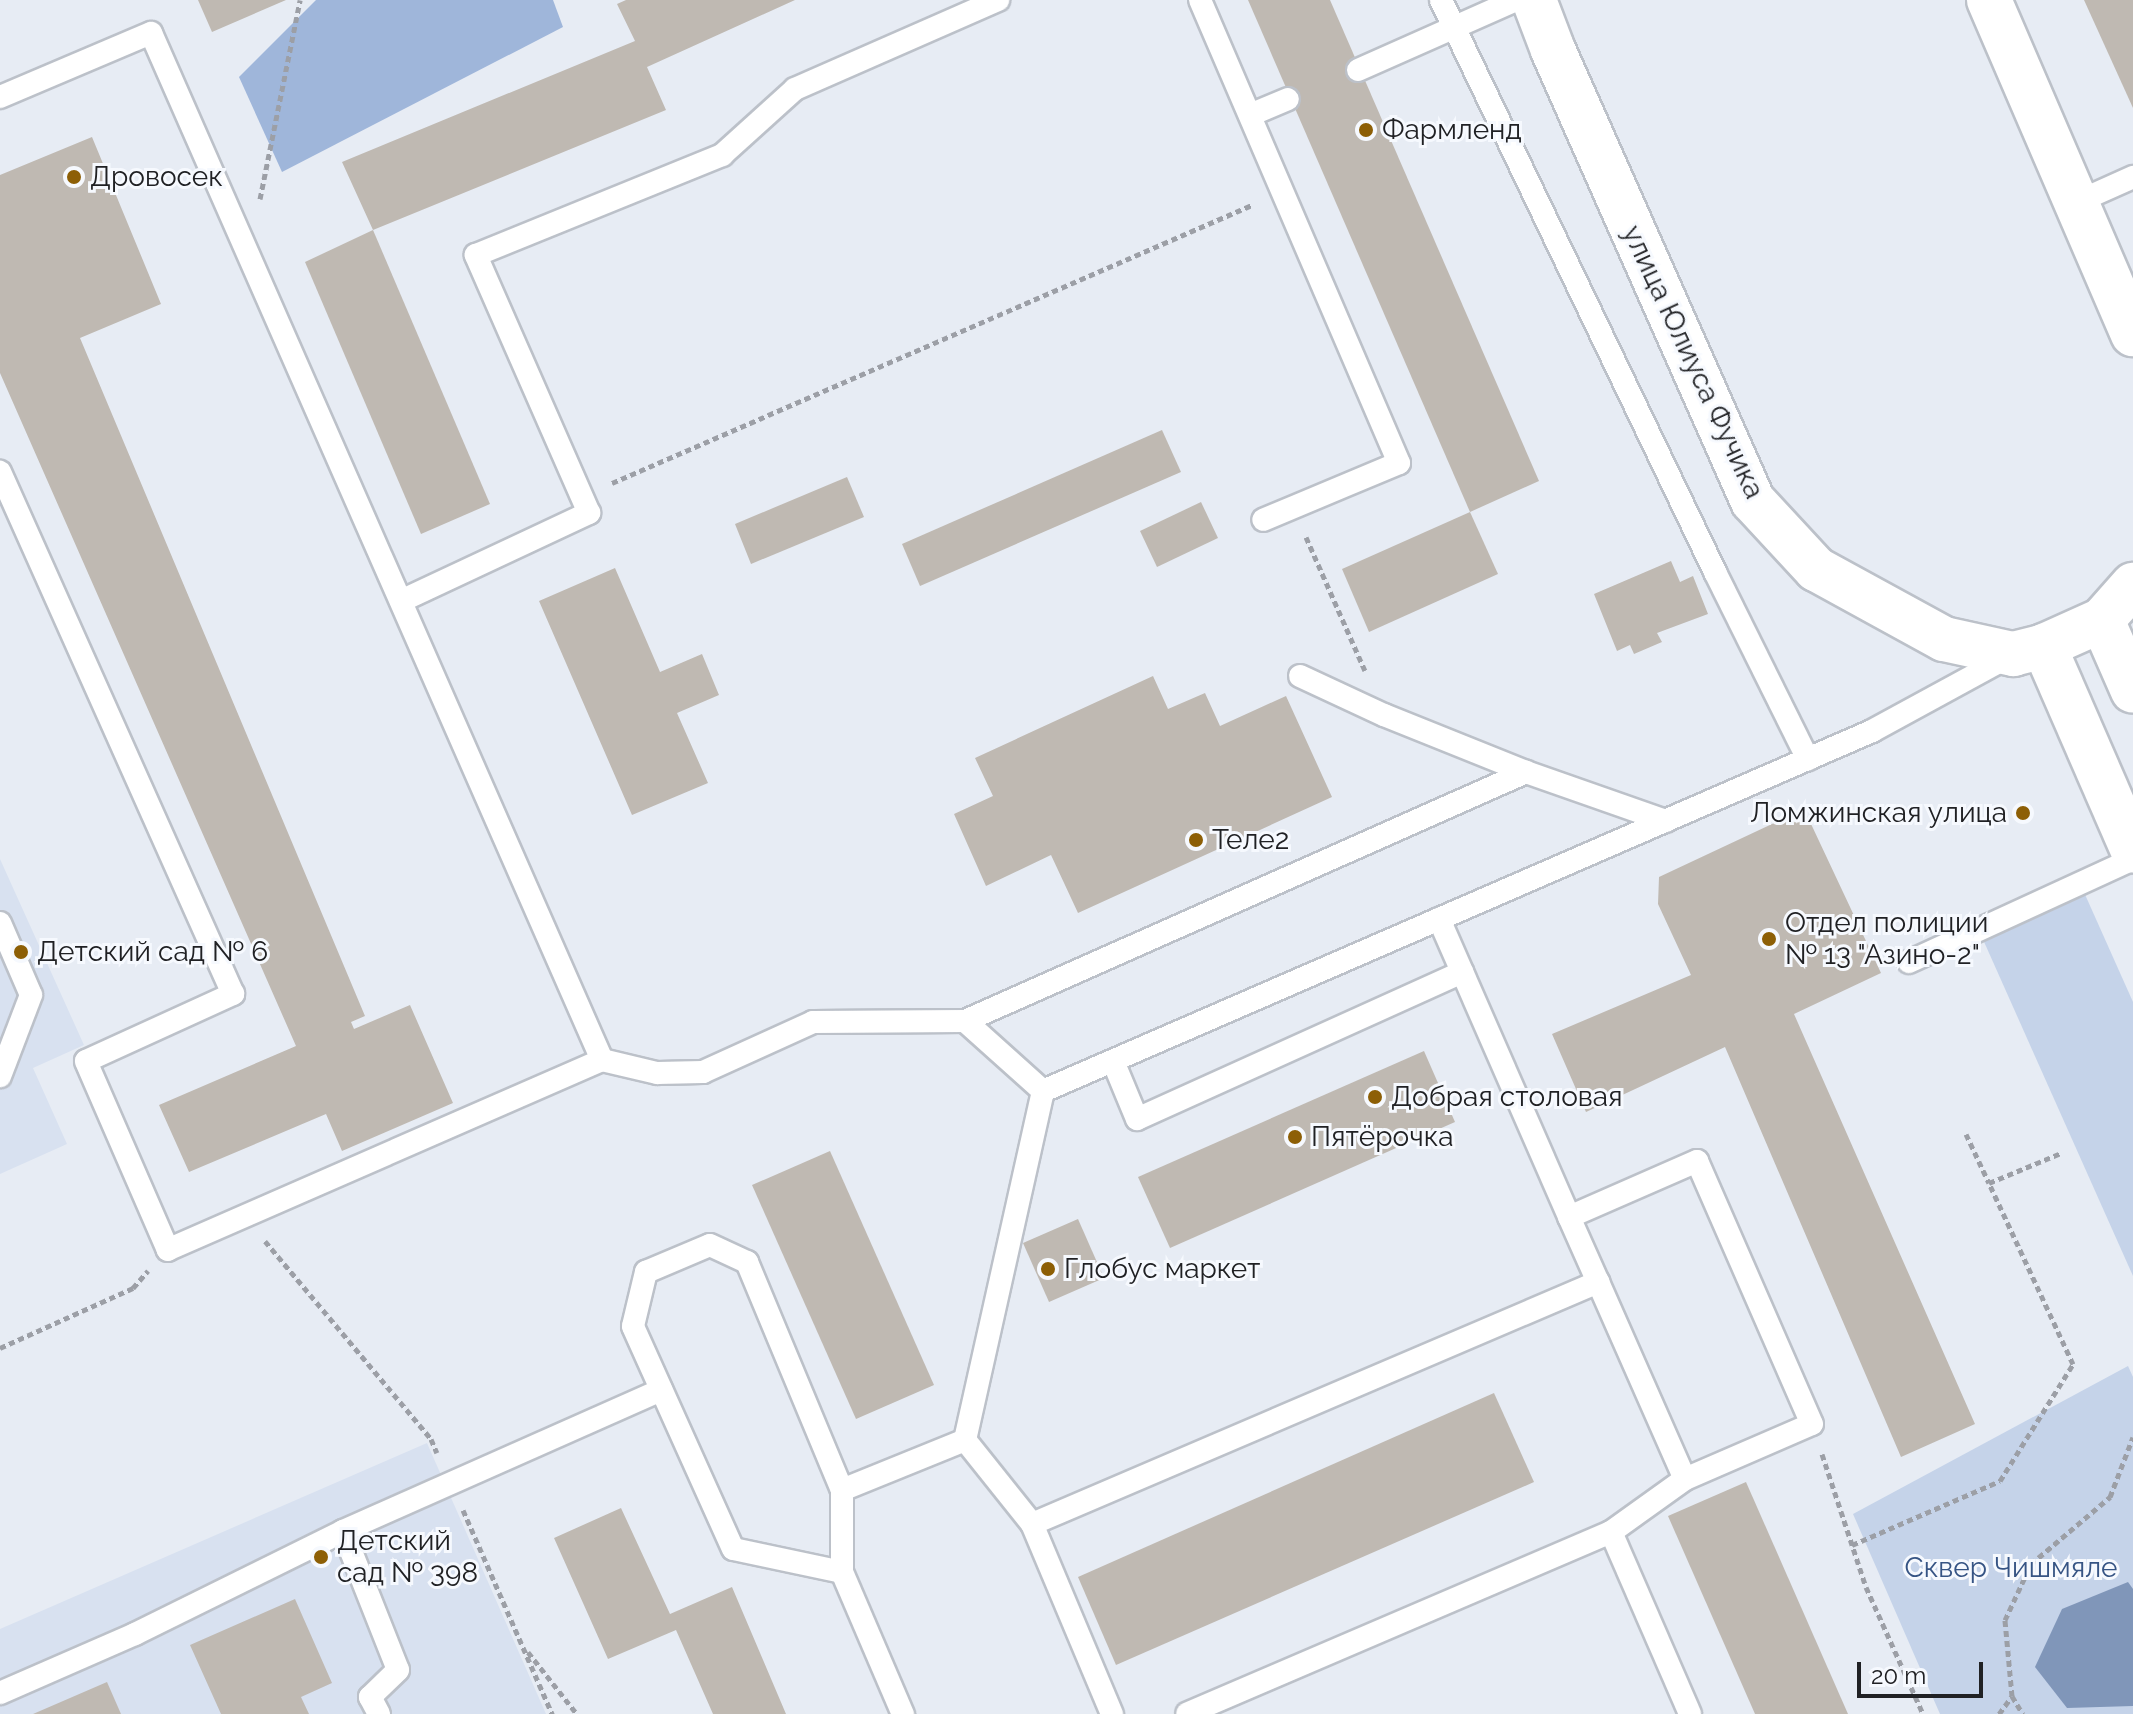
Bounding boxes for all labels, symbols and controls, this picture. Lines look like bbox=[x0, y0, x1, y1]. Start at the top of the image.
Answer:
place label: Фармленд bbox=[1382, 113, 1522, 147]
marker: Фармленд bbox=[1357, 121, 1375, 139]
place label: Дровосек bbox=[90, 160, 223, 194]
marker: Дровосек bbox=[65, 168, 83, 186]
street label: улица Юлиуса Фучика bbox=[1615, 220, 1771, 504]
place label: Ломжинская улица bbox=[1749, 796, 2007, 830]
marker: Ломжинская улица bbox=[2014, 804, 2032, 822]
place label: Теле2 bbox=[1212, 823, 1289, 857]
marker: Теле2 bbox=[1187, 831, 1205, 849]
place label: Отдел полиции № 13 "Азино-2" bbox=[1785, 906, 1988, 972]
marker: Отдел полиции № 13 "Азино-2" bbox=[1760, 930, 1778, 948]
place label: Детский сад № 6 bbox=[37, 935, 268, 969]
marker: Детский сад № 6 bbox=[12, 943, 30, 961]
place label: Добрая столовая bbox=[1391, 1080, 1623, 1114]
marker: Добрая столовая bbox=[1366, 1088, 1384, 1106]
place label: Пятёрочка bbox=[1311, 1120, 1453, 1154]
marker: Пятёрочка bbox=[1286, 1128, 1304, 1146]
place label: Глобус маркет bbox=[1064, 1252, 1260, 1286]
marker: Глобус маркет bbox=[1039, 1260, 1057, 1278]
place label: Детский сад № 398 bbox=[337, 1524, 478, 1590]
marker: Детский сад № 398 bbox=[312, 1548, 330, 1566]
park label: Сквер Чишмяле bbox=[1904, 1551, 2118, 1585]
scale bar bbox=[1861, 1646, 1987, 1696]
text: 20 m bbox=[1871, 1661, 1926, 1690]

